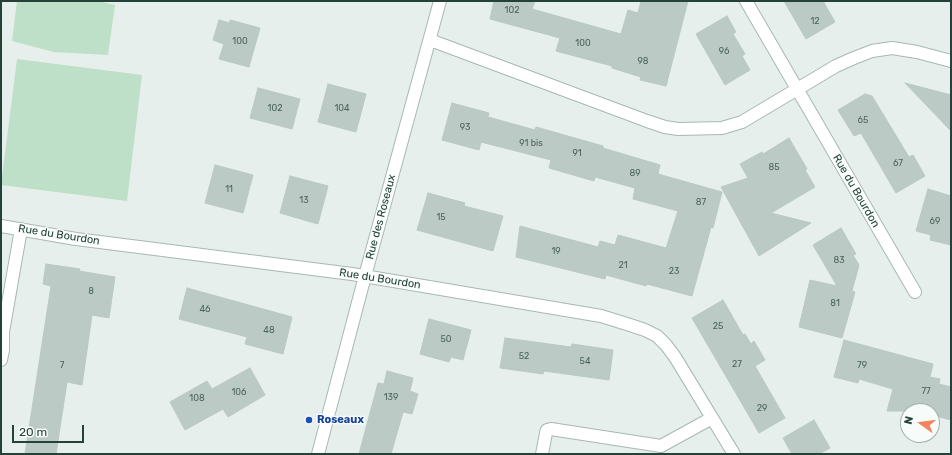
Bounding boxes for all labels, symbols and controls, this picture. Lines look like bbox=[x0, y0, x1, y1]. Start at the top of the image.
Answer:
house number: 102 bbox=[505, 5, 519, 15]
house number: 12 bbox=[810, 16, 820, 26]
house number: 100 bbox=[232, 36, 248, 46]
house number: 100 bbox=[575, 38, 591, 48]
house number: 96 bbox=[719, 46, 729, 56]
house number: 98 bbox=[637, 56, 649, 66]
house number: 102 bbox=[268, 103, 282, 113]
house number: 104 bbox=[334, 103, 350, 113]
house number: 65 bbox=[858, 115, 868, 125]
house number: 93 bbox=[460, 122, 470, 132]
house number: 91 bis bbox=[519, 138, 543, 148]
house number: 91 bbox=[572, 148, 582, 158]
street label: Rue du Bourdon bbox=[830, 152, 882, 230]
house number: 67 bbox=[893, 158, 903, 168]
house number: 85 bbox=[768, 162, 780, 172]
house number: 89 bbox=[629, 168, 641, 178]
street label: Rue des Roseaux bbox=[363, 173, 399, 261]
house number: 11 bbox=[225, 184, 233, 194]
house number: 13 bbox=[299, 195, 309, 205]
house number: 87 bbox=[696, 197, 706, 207]
house number: 15 bbox=[436, 212, 446, 222]
house number: 69 bbox=[930, 216, 940, 226]
street label: Rue du Bourdon bbox=[17, 222, 101, 248]
house number: 19 bbox=[551, 246, 561, 256]
house number: 83 bbox=[833, 255, 845, 265]
house number: 21 bbox=[618, 260, 628, 270]
street label: Rue du Bourdon bbox=[338, 266, 422, 292]
house number: 23 bbox=[669, 266, 679, 276]
house number: 8 bbox=[88, 286, 94, 296]
house number: 81 bbox=[830, 298, 840, 308]
house number: 46 bbox=[199, 304, 211, 314]
house number: 25 bbox=[713, 321, 723, 331]
house number: 48 bbox=[263, 325, 275, 335]
house number: 50 bbox=[440, 334, 452, 344]
house number: 52 bbox=[519, 351, 529, 361]
house number: 54 bbox=[580, 356, 590, 366]
house number: 27 bbox=[732, 359, 742, 369]
house number: 7 bbox=[60, 360, 64, 370]
house number: 79 bbox=[857, 360, 867, 370]
house number: 77 bbox=[921, 386, 931, 396]
house number: 106 bbox=[232, 387, 246, 397]
house number: 139 bbox=[384, 392, 398, 402]
house number: 108 bbox=[189, 393, 205, 403]
house number: 29 bbox=[757, 403, 767, 413]
north arrow bbox=[900, 403, 940, 443]
place label: Roseaux bbox=[317, 413, 364, 427]
marker: Roseaux bbox=[304, 415, 314, 425]
text: N bbox=[902, 415, 916, 426]
scale bar bbox=[14, 417, 86, 443]
text: 20 m bbox=[19, 425, 47, 439]

